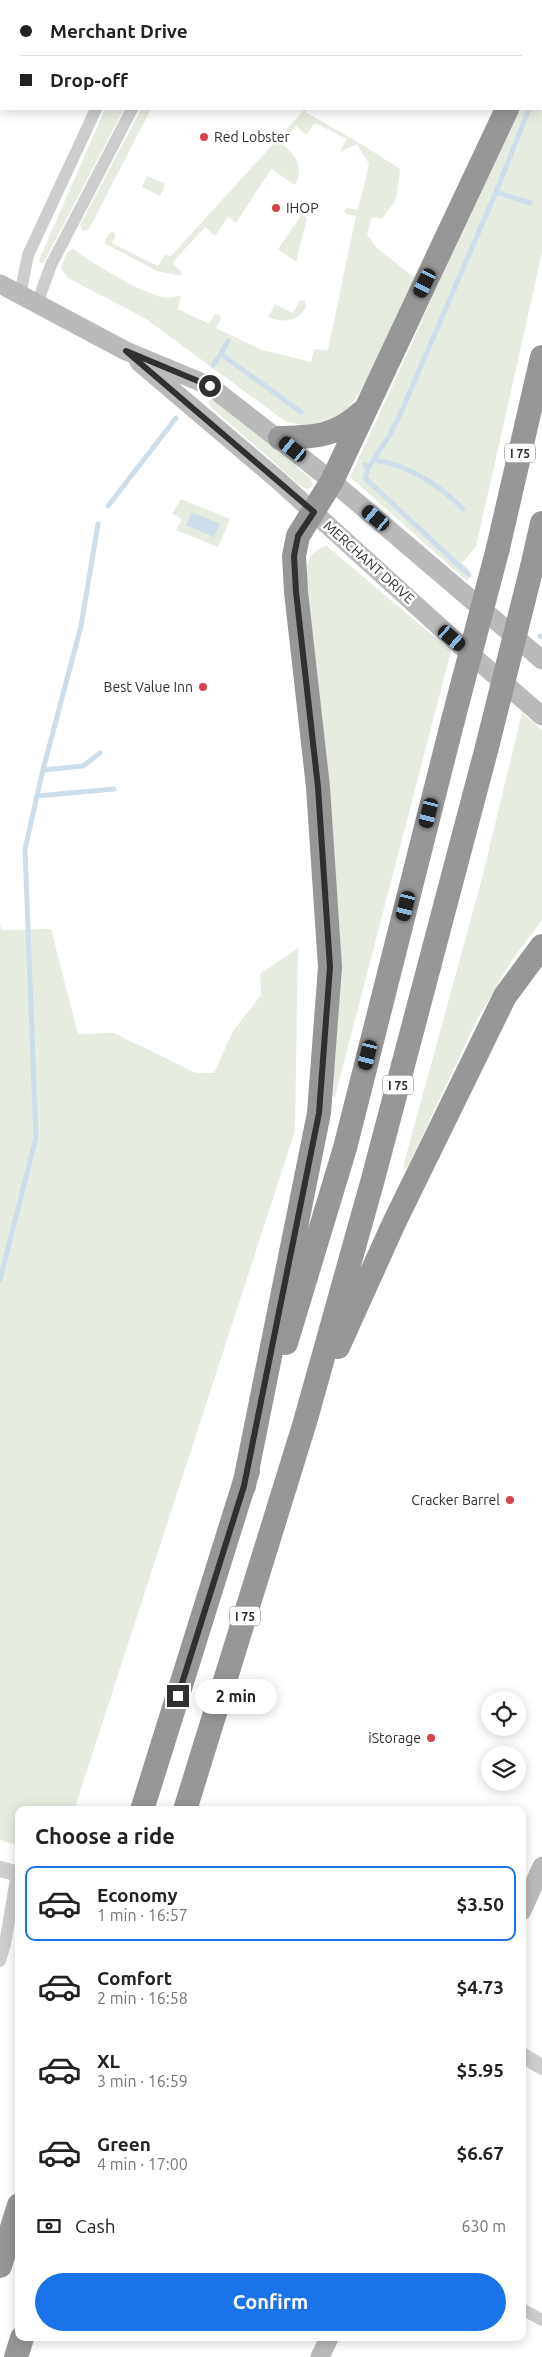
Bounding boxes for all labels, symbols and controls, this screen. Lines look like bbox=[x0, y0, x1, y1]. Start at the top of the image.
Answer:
text: Merchant Drive bbox=[50, 20, 188, 42]
text: Drop-off bbox=[50, 69, 128, 91]
place label: Red Lobster bbox=[214, 129, 291, 145]
marker: Red Lobster bbox=[198, 131, 210, 143]
place label: IHOP bbox=[286, 200, 319, 216]
marker: IHOP bbox=[270, 202, 282, 214]
car bbox=[411, 266, 438, 300]
route start bbox=[199, 375, 221, 397]
car bbox=[276, 434, 309, 464]
road number: I 75 bbox=[505, 443, 535, 462]
car bbox=[359, 503, 392, 533]
street label: MERCHANT DRIVE bbox=[321, 517, 418, 607]
car bbox=[435, 622, 468, 654]
place label: Best Value Inn bbox=[104, 679, 193, 695]
marker: Best Value Inn bbox=[197, 681, 209, 693]
car bbox=[418, 797, 439, 829]
car bbox=[395, 890, 416, 922]
car bbox=[357, 1039, 378, 1071]
road number: I 75 bbox=[383, 1076, 413, 1094]
place label: Cracker Barrel bbox=[411, 1492, 500, 1508]
marker: Cracker Barrel bbox=[504, 1494, 516, 1506]
road number: I 75 bbox=[230, 1606, 260, 1625]
callout: 2 min bbox=[196, 1678, 278, 1714]
route end bbox=[167, 1685, 189, 1707]
text: 2 min bbox=[216, 1687, 256, 1705]
map controls bbox=[481, 1691, 526, 1791]
button: locate bbox=[481, 1691, 526, 1736]
place label: iStorage bbox=[368, 1730, 421, 1746]
marker: iStorage bbox=[425, 1732, 437, 1744]
button: layers bbox=[481, 1746, 526, 1791]
text: Choose a ride bbox=[35, 1823, 175, 1848]
icon: car bbox=[37, 1881, 82, 1926]
text: Economy bbox=[97, 1884, 178, 1906]
text: $3.50 bbox=[456, 1893, 504, 1915]
text: 1 min · 16:57 bbox=[97, 1906, 188, 1924]
icon: car bbox=[37, 1964, 82, 2009]
text: Comfort bbox=[97, 1967, 172, 1989]
text: $4.73 bbox=[456, 1976, 504, 1998]
text: 2 min · 16:58 bbox=[97, 1989, 188, 2007]
icon: car bbox=[37, 2047, 82, 2092]
text: XL bbox=[97, 2050, 120, 2072]
text: $5.95 bbox=[456, 2059, 504, 2081]
text: 3 min · 16:59 bbox=[97, 2072, 188, 2090]
icon: car bbox=[37, 2130, 82, 2175]
text: Green bbox=[97, 2133, 151, 2155]
text: $6.67 bbox=[456, 2142, 504, 2164]
text: 4 min · 17:00 bbox=[97, 2155, 188, 2173]
icon: cash bbox=[35, 2212, 63, 2240]
text: Cash bbox=[75, 2215, 116, 2237]
text: 630 m bbox=[461, 2217, 506, 2235]
button: Confirm bbox=[35, 2273, 506, 2331]

